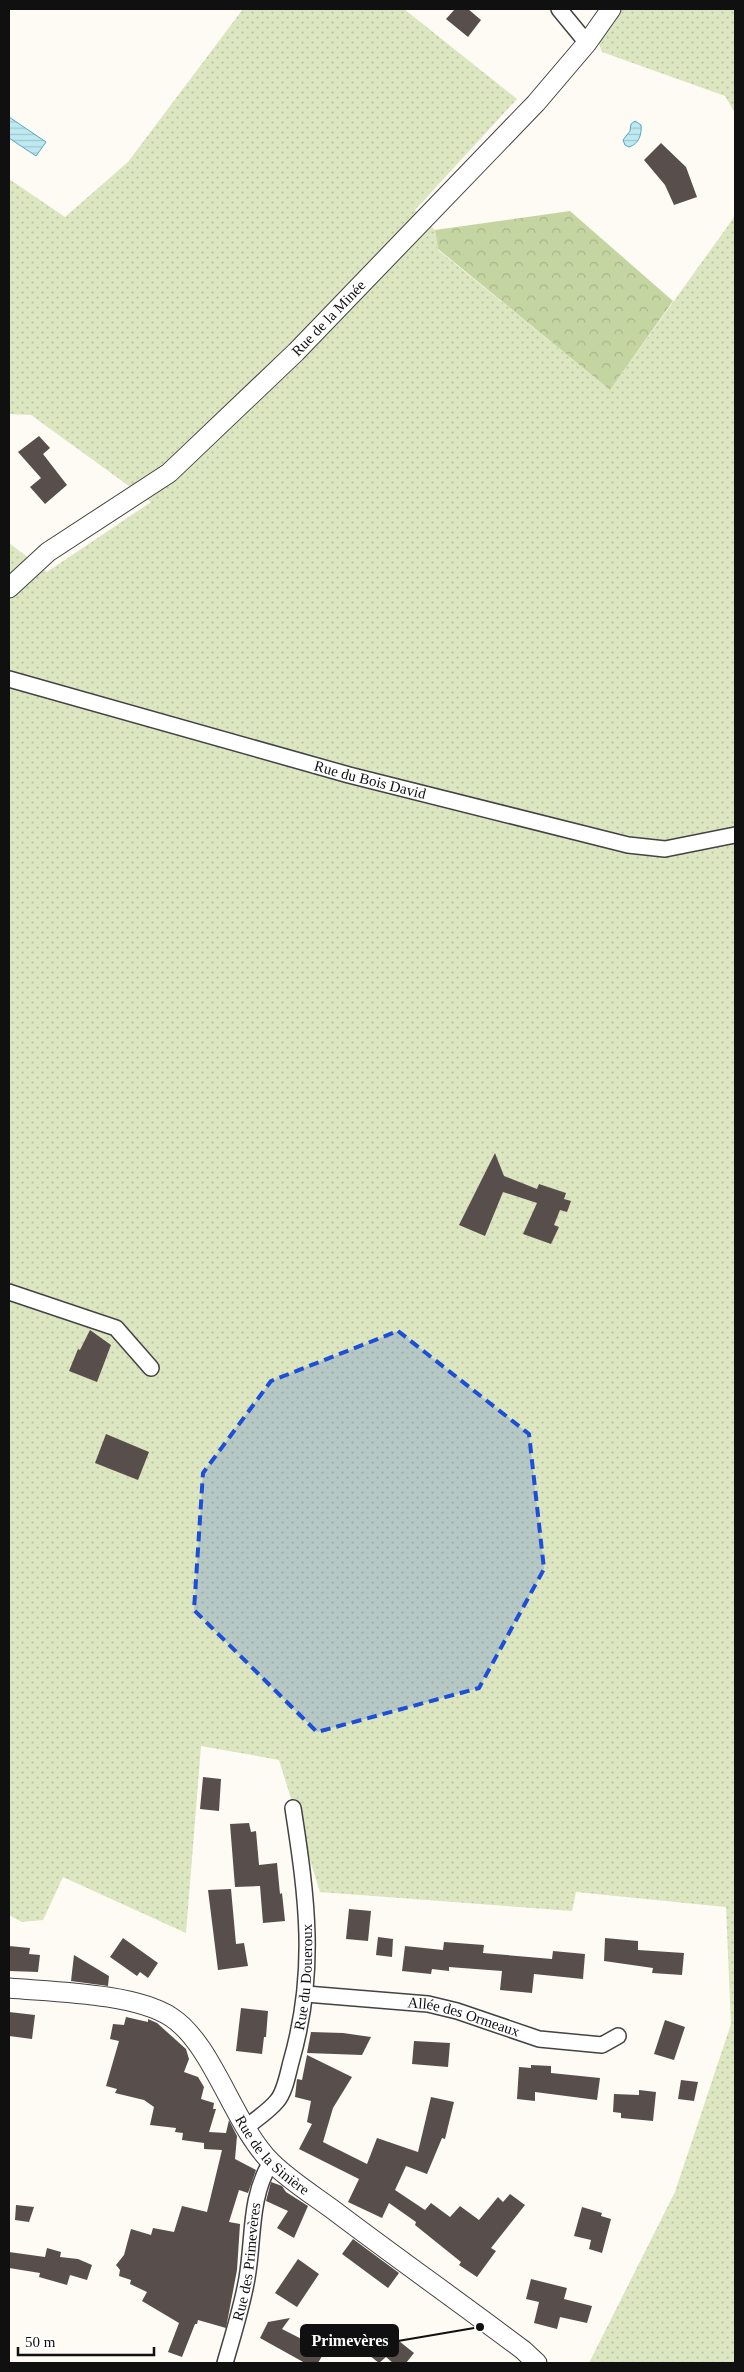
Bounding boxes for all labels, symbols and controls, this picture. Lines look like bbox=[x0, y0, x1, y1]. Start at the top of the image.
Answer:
street label: Rue de la Minée bbox=[289, 277, 369, 359]
street label: Rue du Bois David bbox=[313, 758, 428, 802]
street label: Rue du Doueroux bbox=[291, 1923, 315, 2031]
street label: Allée des Ormeaux bbox=[407, 1994, 522, 2040]
street label: Rue de la Sinière bbox=[232, 2112, 313, 2198]
street label: Rue des Primevères bbox=[230, 2201, 264, 2322]
scale bar bbox=[18, 2324, 154, 2356]
callout: Primevères bbox=[301, 2325, 398, 2356]
text: Primevères bbox=[312, 2332, 389, 2349]
text: 50 m bbox=[25, 2334, 56, 2350]

